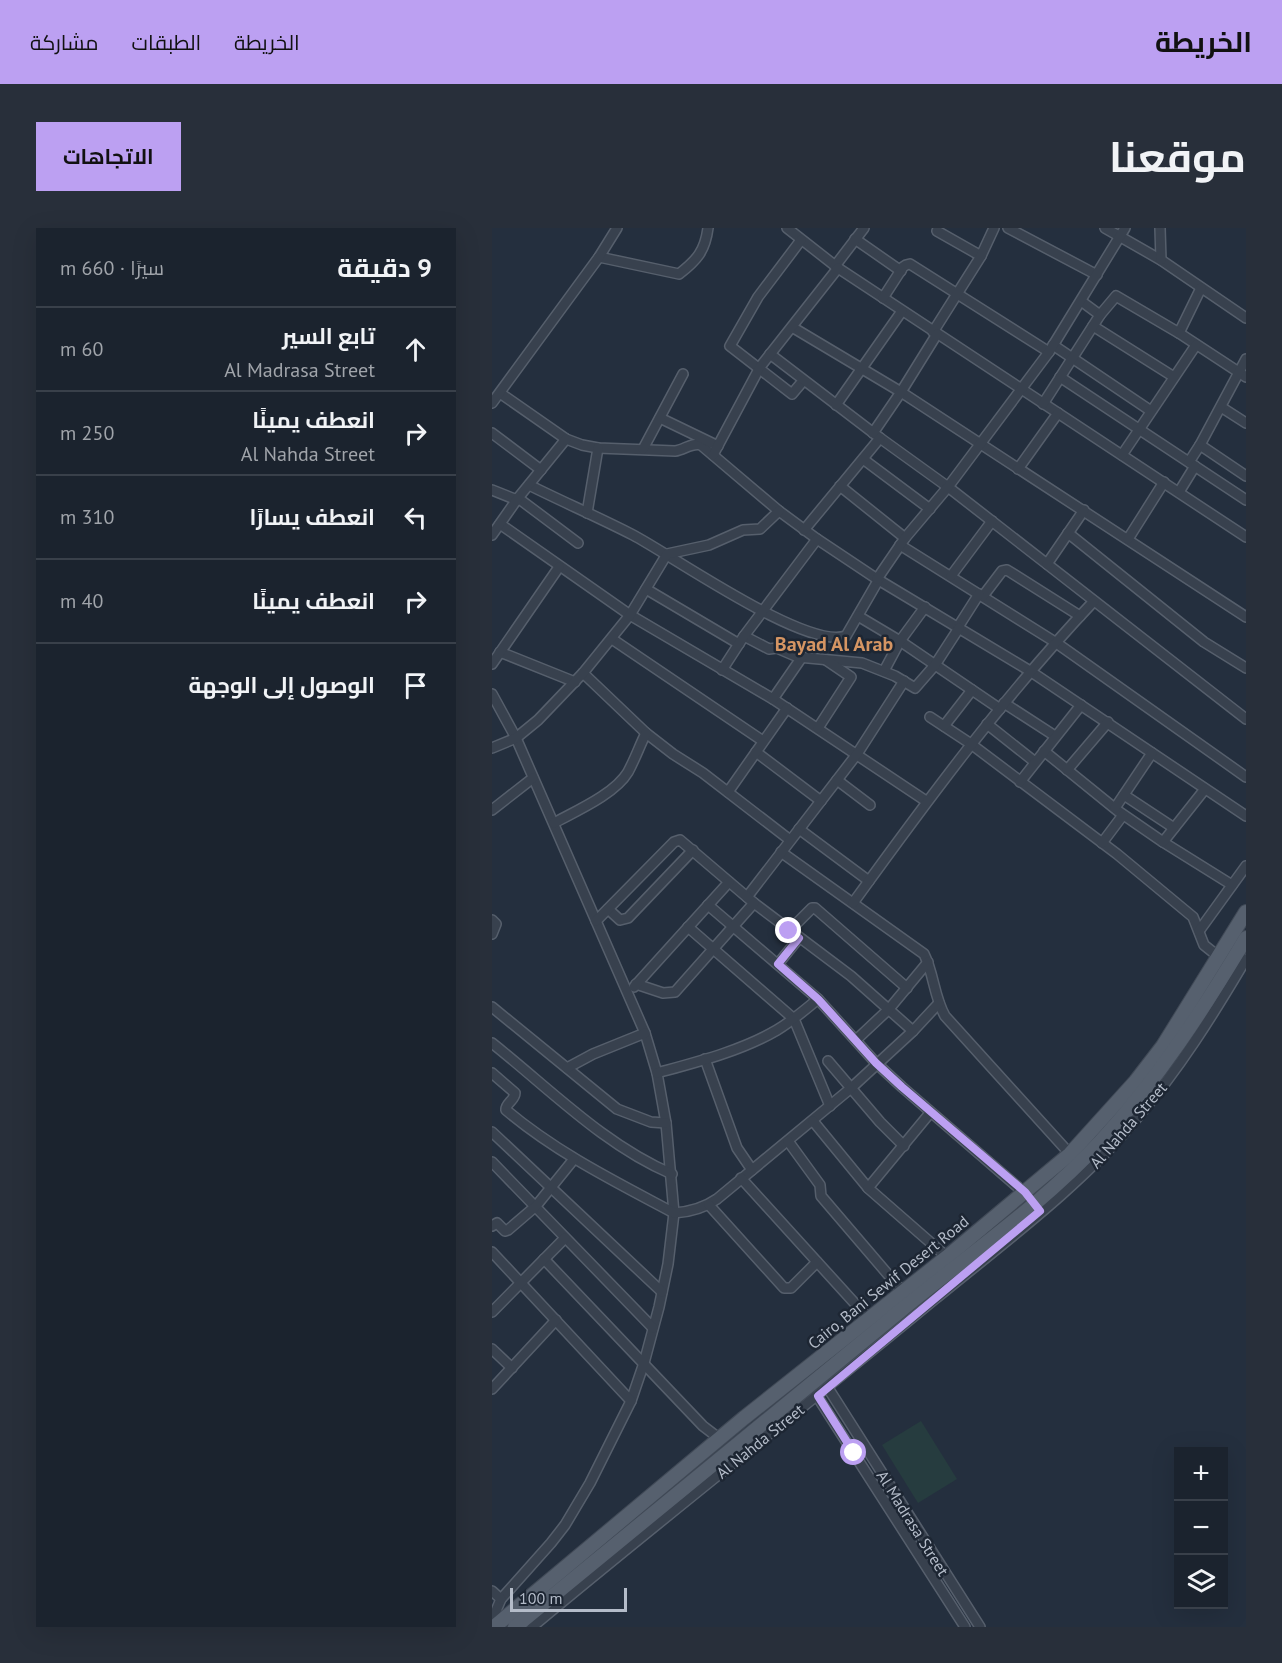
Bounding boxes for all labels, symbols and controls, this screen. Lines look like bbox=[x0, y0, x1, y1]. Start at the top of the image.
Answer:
text: الخريطة bbox=[1155, 23, 1252, 60]
text: مشاركة bbox=[30, 29, 99, 56]
text: الطبقات bbox=[132, 29, 201, 56]
text: الخريطة bbox=[234, 29, 300, 56]
button: الاتجاهات bbox=[36, 122, 181, 191]
text: موقعنا bbox=[1109, 129, 1246, 184]
text: 9 دقيقة bbox=[337, 251, 432, 284]
text: سيرًا · 660 m bbox=[60, 255, 164, 281]
text: تابع السير bbox=[282, 322, 375, 350]
icon: ahead bbox=[399, 333, 432, 366]
text: 60 m bbox=[60, 336, 103, 362]
text: Al Madrasa Street bbox=[224, 357, 375, 383]
text: انعطف يمينًا bbox=[252, 406, 375, 434]
icon: right bbox=[399, 417, 432, 450]
text: 250 m bbox=[60, 420, 114, 446]
text: Al Nahda Street bbox=[241, 441, 375, 467]
icon: left bbox=[399, 501, 432, 534]
text: انعطف يسارًا bbox=[249, 503, 375, 531]
text: 310 m bbox=[60, 504, 114, 530]
icon: right bbox=[399, 585, 432, 618]
text: انعطف يمينًا bbox=[252, 587, 375, 615]
text: 40 m bbox=[60, 588, 103, 614]
district label: Bayad Al Arab bbox=[775, 631, 893, 657]
icon: arrive bbox=[399, 669, 432, 702]
text: الوصول إلى الوجهة bbox=[189, 671, 375, 699]
route end bbox=[775, 917, 801, 943]
street label: Al Nahda Street bbox=[1085, 1077, 1171, 1172]
street label: Cairo, Bani Sewif Desert Road bbox=[804, 1211, 972, 1353]
street label: Al Nahda Street bbox=[712, 1399, 808, 1483]
route start bbox=[840, 1439, 866, 1465]
map controls bbox=[1174, 1447, 1228, 1609]
button: + bbox=[1174, 1447, 1228, 1501]
street label: Al Madrasa Street bbox=[873, 1467, 954, 1580]
button: − bbox=[1174, 1501, 1228, 1555]
button: layers bbox=[1174, 1555, 1228, 1609]
scale bar bbox=[510, 1585, 627, 1612]
text: 100 m bbox=[519, 1588, 562, 1608]

